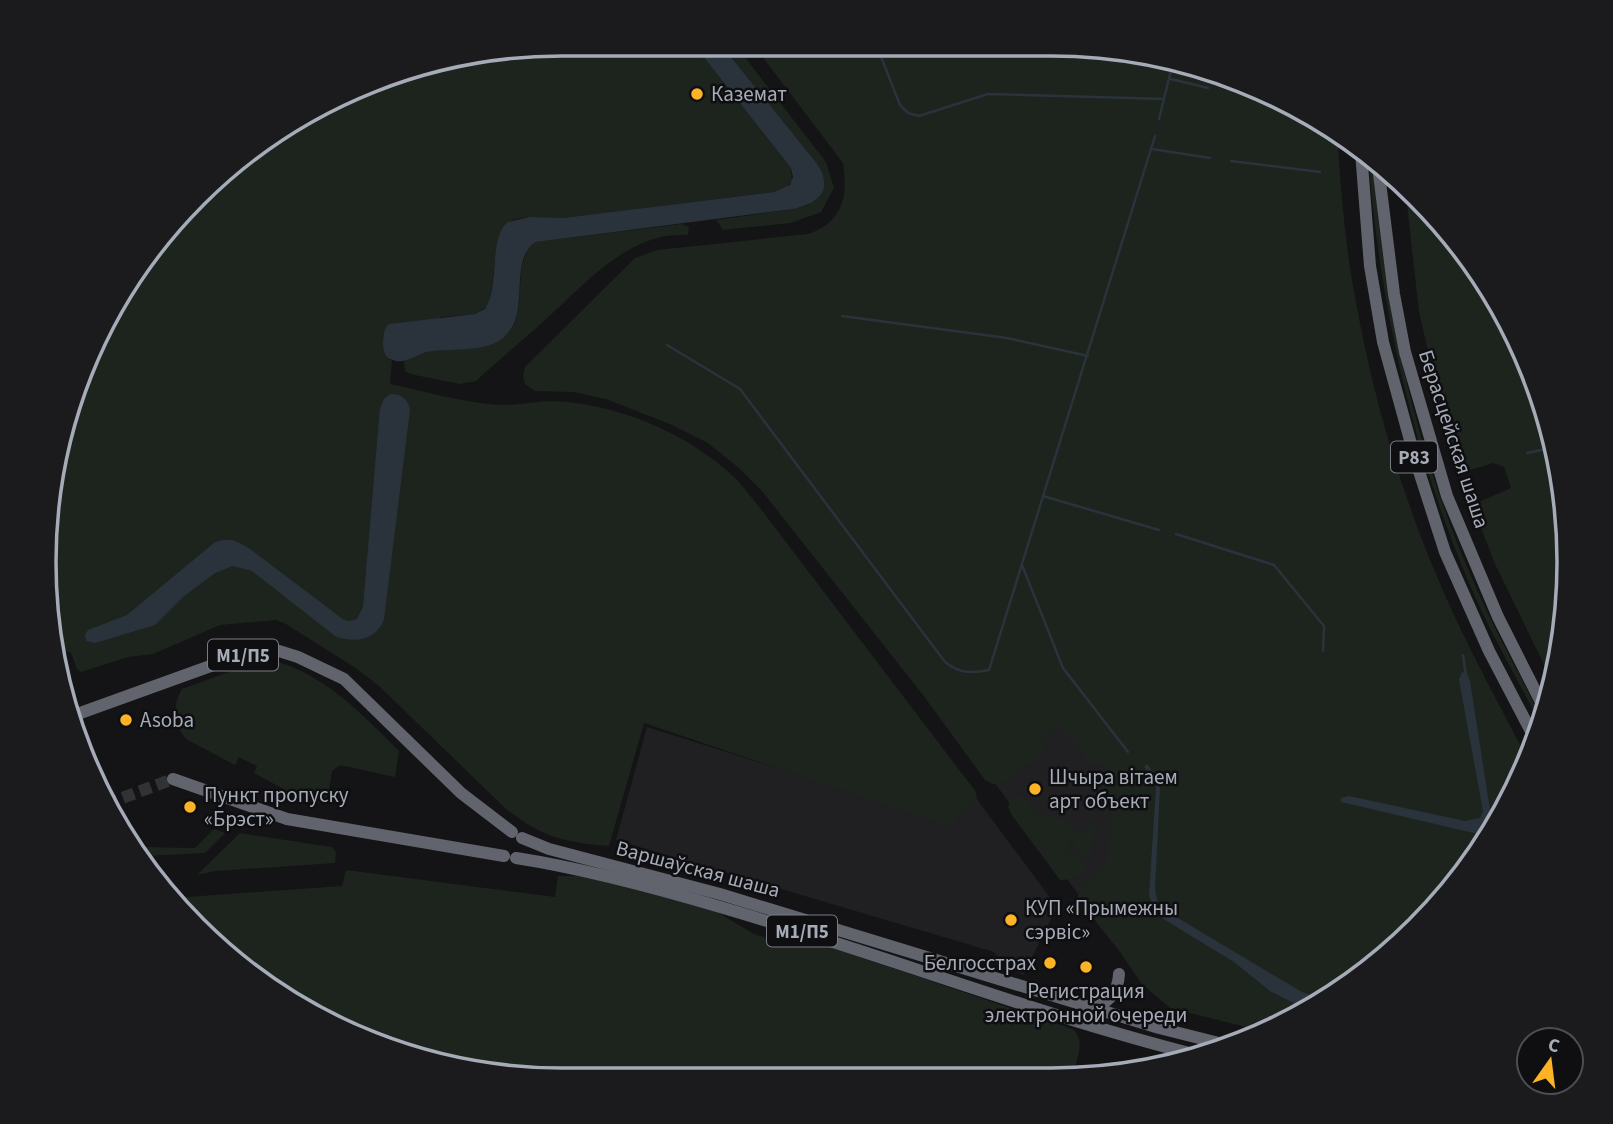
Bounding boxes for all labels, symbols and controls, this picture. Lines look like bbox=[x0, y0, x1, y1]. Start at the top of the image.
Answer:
place label: Каземат bbox=[711, 79, 787, 109]
marker: Каземат bbox=[689, 86, 705, 102]
street label: Берасцейская шаша bbox=[1411, 346, 1497, 532]
road number: Р83 bbox=[1391, 442, 1437, 472]
road number: М1/П5 bbox=[208, 640, 278, 670]
place label: Asoba bbox=[140, 705, 194, 735]
marker: Asoba bbox=[118, 712, 134, 728]
place label: Шчыра вiтаем арт объект bbox=[1049, 762, 1178, 816]
place label: Пункт пропуску «Брэст» bbox=[204, 780, 349, 834]
marker: Шчыра вiтаем арт объект bbox=[1027, 781, 1043, 797]
marker: Пункт пропуску «Брэст» bbox=[182, 799, 198, 815]
street label: Варшаўская шаша bbox=[613, 833, 783, 905]
place label: КУП «Прымежны сэрвіс» bbox=[1025, 893, 1178, 947]
marker: КУП «Прымежны сэрвіс» bbox=[1003, 912, 1019, 928]
road number: М1/П5 bbox=[767, 916, 837, 946]
place label: Белгосстрах bbox=[924, 948, 1037, 978]
marker: Белгосстрах bbox=[1042, 955, 1058, 971]
marker: Регистрация электронной очереди bbox=[1078, 959, 1094, 975]
place label: Регистрация электронной очереди bbox=[985, 976, 1187, 1030]
north arrow bbox=[1515, 1026, 1585, 1096]
text: С bbox=[1545, 1032, 1562, 1060]

